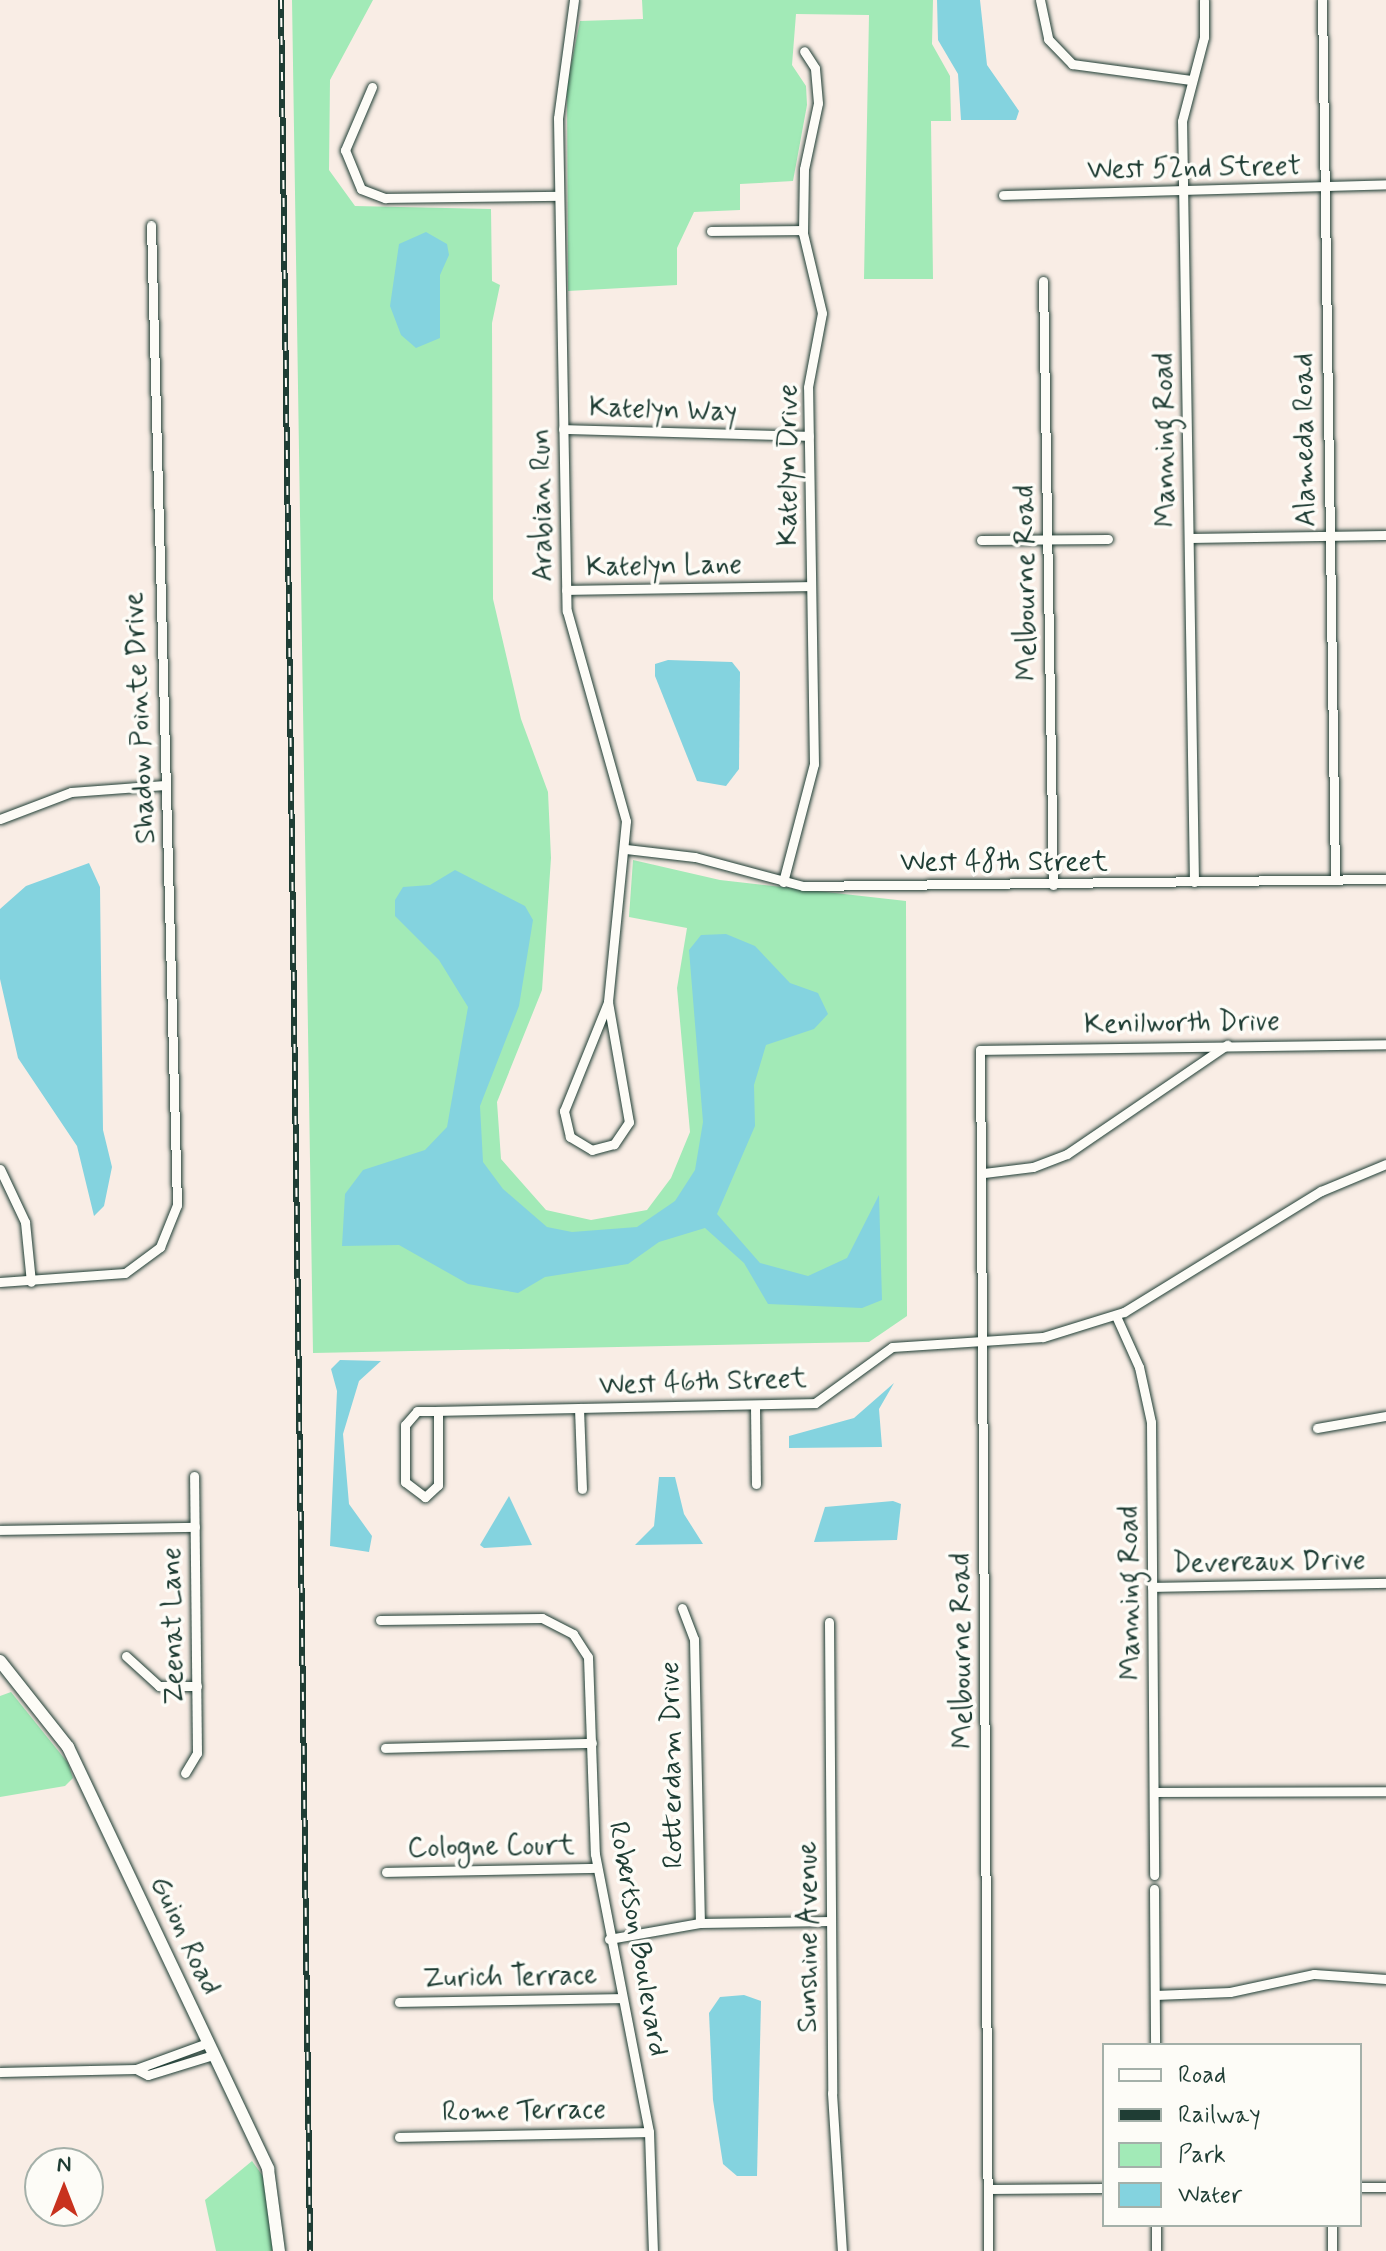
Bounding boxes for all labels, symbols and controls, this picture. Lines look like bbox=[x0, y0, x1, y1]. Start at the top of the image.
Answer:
street label: West 52nd Street bbox=[1087, 150, 1301, 188]
street label: Manning Road bbox=[1148, 353, 1184, 527]
street label: Alameda Road bbox=[1288, 354, 1324, 526]
street label: Katelyn Drive bbox=[772, 385, 806, 545]
street label: Katelyn Way bbox=[586, 392, 740, 430]
street label: Arabian Run bbox=[525, 427, 561, 583]
street label: Melbourne Road bbox=[1009, 487, 1045, 679]
street label: Katelyn Lane bbox=[585, 549, 743, 585]
street label: Shadow Pointe Drive bbox=[118, 597, 164, 839]
street label: West 48th Street bbox=[900, 846, 1108, 880]
street label: Kenilworth Drive bbox=[1084, 1005, 1280, 1043]
street label: West 46th Street bbox=[598, 1363, 808, 1403]
street label: Manning Road bbox=[1113, 1506, 1149, 1680]
street label: Devereaux Drive bbox=[1173, 1545, 1365, 1581]
street label: Zeenat Lane bbox=[156, 1547, 192, 1705]
street label: Melbourne Road bbox=[945, 1555, 981, 1747]
street label: Rotterdam Drive bbox=[654, 1661, 692, 1869]
street label: Robertson Boulevard bbox=[600, 1821, 674, 2057]
street label: Cologne Court bbox=[408, 1830, 574, 1866]
street label: Sunshine Avenue bbox=[792, 1839, 826, 2035]
street label: Guion Road bbox=[142, 1871, 226, 2001]
street label: Zurich Terrace bbox=[422, 1960, 598, 1996]
legend bbox=[1102, 2043, 1362, 2227]
text: Road bbox=[1178, 2060, 1226, 2091]
street label: Rome Terrace bbox=[443, 2094, 605, 2130]
text: Railway bbox=[1178, 2100, 1261, 2131]
text: Park bbox=[1178, 2140, 1226, 2171]
north arrow bbox=[24, 2147, 104, 2227]
text: N bbox=[57, 2151, 71, 2179]
text: Water bbox=[1178, 2180, 1242, 2211]

